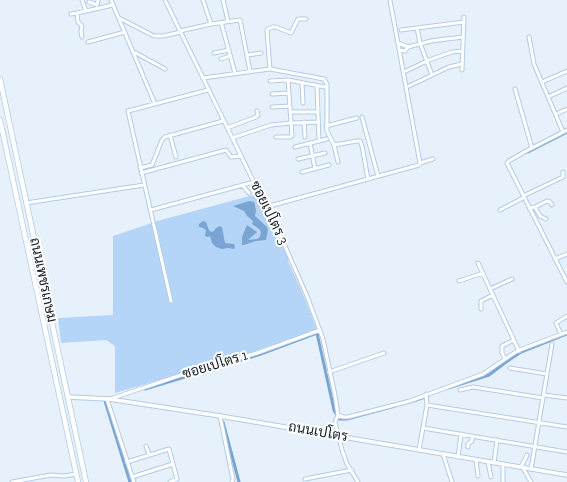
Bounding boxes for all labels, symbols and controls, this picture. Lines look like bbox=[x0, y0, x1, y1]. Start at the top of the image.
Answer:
street label: ซอยเปโตร 3 bbox=[246, 178, 292, 248]
street label: ถนนเพชรเกษม bbox=[26, 236, 60, 324]
street label: ซอยเปโตร 1 bbox=[180, 347, 250, 383]
street label: ถนนเปโตร bbox=[287, 419, 349, 445]

